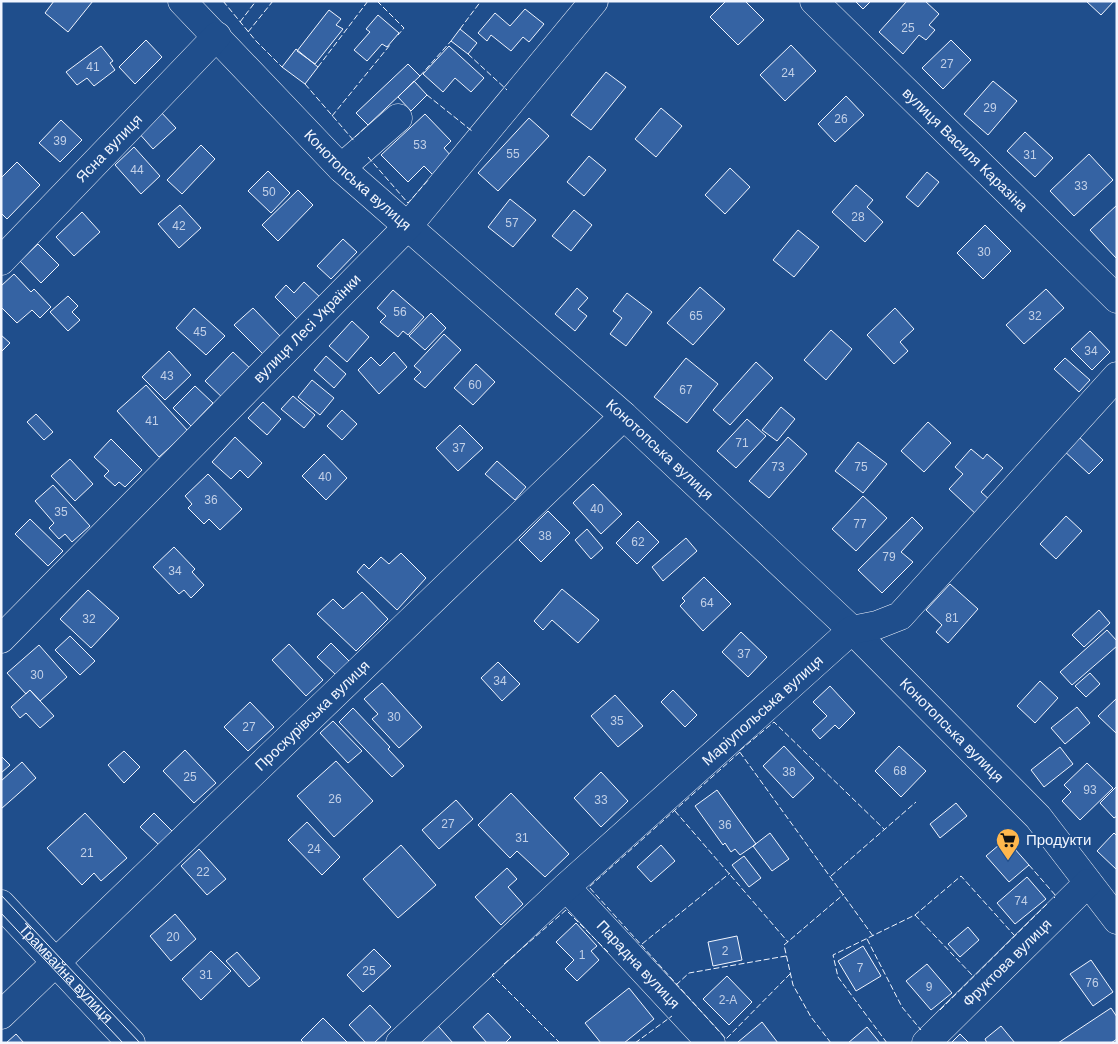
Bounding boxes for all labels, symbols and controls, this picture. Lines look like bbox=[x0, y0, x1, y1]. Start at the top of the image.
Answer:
house number: 25 bbox=[901, 21, 915, 35]
house number: 27 bbox=[940, 57, 954, 71]
house number: 41 bbox=[86, 60, 100, 74]
house number: 24 bbox=[781, 66, 795, 80]
street label: вулиця Василя Каразіна bbox=[899, 84, 1032, 215]
house number: 29 bbox=[983, 101, 997, 115]
street label: Ясна вулиця bbox=[72, 111, 145, 186]
house number: 26 bbox=[834, 112, 848, 126]
street label: Конотопська вулиця bbox=[301, 126, 415, 234]
house number: 39 bbox=[53, 134, 67, 148]
house number: 53 bbox=[413, 138, 427, 152]
house number: 55 bbox=[506, 147, 520, 161]
house number: 31 bbox=[1023, 148, 1037, 162]
house number: 44 bbox=[130, 163, 144, 177]
house number: 33 bbox=[1074, 179, 1088, 193]
house number: 50 bbox=[262, 185, 276, 199]
house number: 28 bbox=[851, 210, 865, 224]
house number: 57 bbox=[505, 216, 519, 230]
house number: 42 bbox=[172, 219, 186, 233]
house number: 30 bbox=[977, 245, 991, 259]
street label: вулиця Лесі Українки bbox=[250, 270, 364, 386]
house number: 56 bbox=[393, 305, 407, 319]
house number: 65 bbox=[689, 309, 703, 323]
house number: 32 bbox=[1028, 309, 1042, 323]
house number: 45 bbox=[193, 325, 207, 339]
house number: 34 bbox=[1084, 344, 1098, 358]
house number: 43 bbox=[160, 369, 174, 383]
house number: 60 bbox=[468, 378, 482, 392]
house number: 67 bbox=[679, 383, 693, 397]
street label: Конотопська вулиця bbox=[603, 395, 717, 503]
house number: 41 bbox=[145, 414, 159, 428]
house number: 71 bbox=[735, 436, 749, 450]
house number: 37 bbox=[452, 441, 466, 455]
house number: 73 bbox=[771, 460, 785, 474]
house number: 75 bbox=[854, 460, 868, 474]
house number: 40 bbox=[318, 470, 332, 484]
house number: 36 bbox=[204, 493, 218, 507]
house number: 40 bbox=[590, 502, 604, 516]
house number: 35 bbox=[54, 505, 68, 519]
house number: 77 bbox=[853, 517, 867, 531]
house number: 38 bbox=[538, 529, 552, 543]
house number: 62 bbox=[631, 535, 645, 549]
house number: 79 bbox=[882, 550, 896, 564]
house number: 34 bbox=[168, 564, 182, 578]
house number: 64 bbox=[700, 596, 714, 610]
house number: 81 bbox=[945, 611, 959, 625]
house number: 32 bbox=[82, 612, 96, 626]
house number: 37 bbox=[737, 647, 751, 661]
street label: Маріупольська вулиця bbox=[698, 651, 826, 769]
street label: Проскурівська вулиця bbox=[251, 656, 373, 774]
house number: 30 bbox=[30, 668, 44, 682]
house number: 34 bbox=[493, 674, 507, 688]
street label: Конотопська вулиця bbox=[897, 674, 1007, 786]
house number: 30 bbox=[387, 710, 401, 724]
house number: 35 bbox=[610, 714, 624, 728]
house number: 27 bbox=[242, 720, 256, 734]
house number: 68 bbox=[893, 764, 907, 778]
house number: 38 bbox=[782, 765, 796, 779]
house number: 25 bbox=[183, 770, 197, 784]
house number: 93 bbox=[1083, 783, 1097, 797]
house number: 26 bbox=[328, 792, 342, 806]
house number: 33 bbox=[594, 793, 608, 807]
house number: 27 bbox=[441, 817, 455, 831]
house number: 36 bbox=[718, 818, 732, 832]
supermarket icon: Продукти bbox=[995, 827, 1021, 861]
house number: 31 bbox=[515, 831, 529, 845]
place label: Продукти bbox=[1026, 831, 1091, 848]
house number: 24 bbox=[307, 842, 321, 856]
house number: 21 bbox=[80, 846, 94, 860]
house number: 22 bbox=[196, 865, 210, 879]
house number: 74 bbox=[1014, 894, 1028, 908]
street label: Фруктова вулиця bbox=[959, 915, 1055, 1010]
street label: Парадна вулиця bbox=[593, 917, 684, 1012]
street label: Трамвайна вулиця bbox=[16, 920, 117, 1026]
house number: 20 bbox=[166, 930, 180, 944]
house number: 2 bbox=[722, 944, 729, 958]
house number: 1 bbox=[579, 948, 586, 962]
house number: 7 bbox=[857, 961, 864, 975]
house number: 25 bbox=[362, 964, 376, 978]
house number: 31 bbox=[199, 968, 213, 982]
house number: 76 bbox=[1085, 976, 1099, 990]
house number: 9 bbox=[926, 980, 933, 994]
house number: 2-А bbox=[719, 993, 737, 1007]

